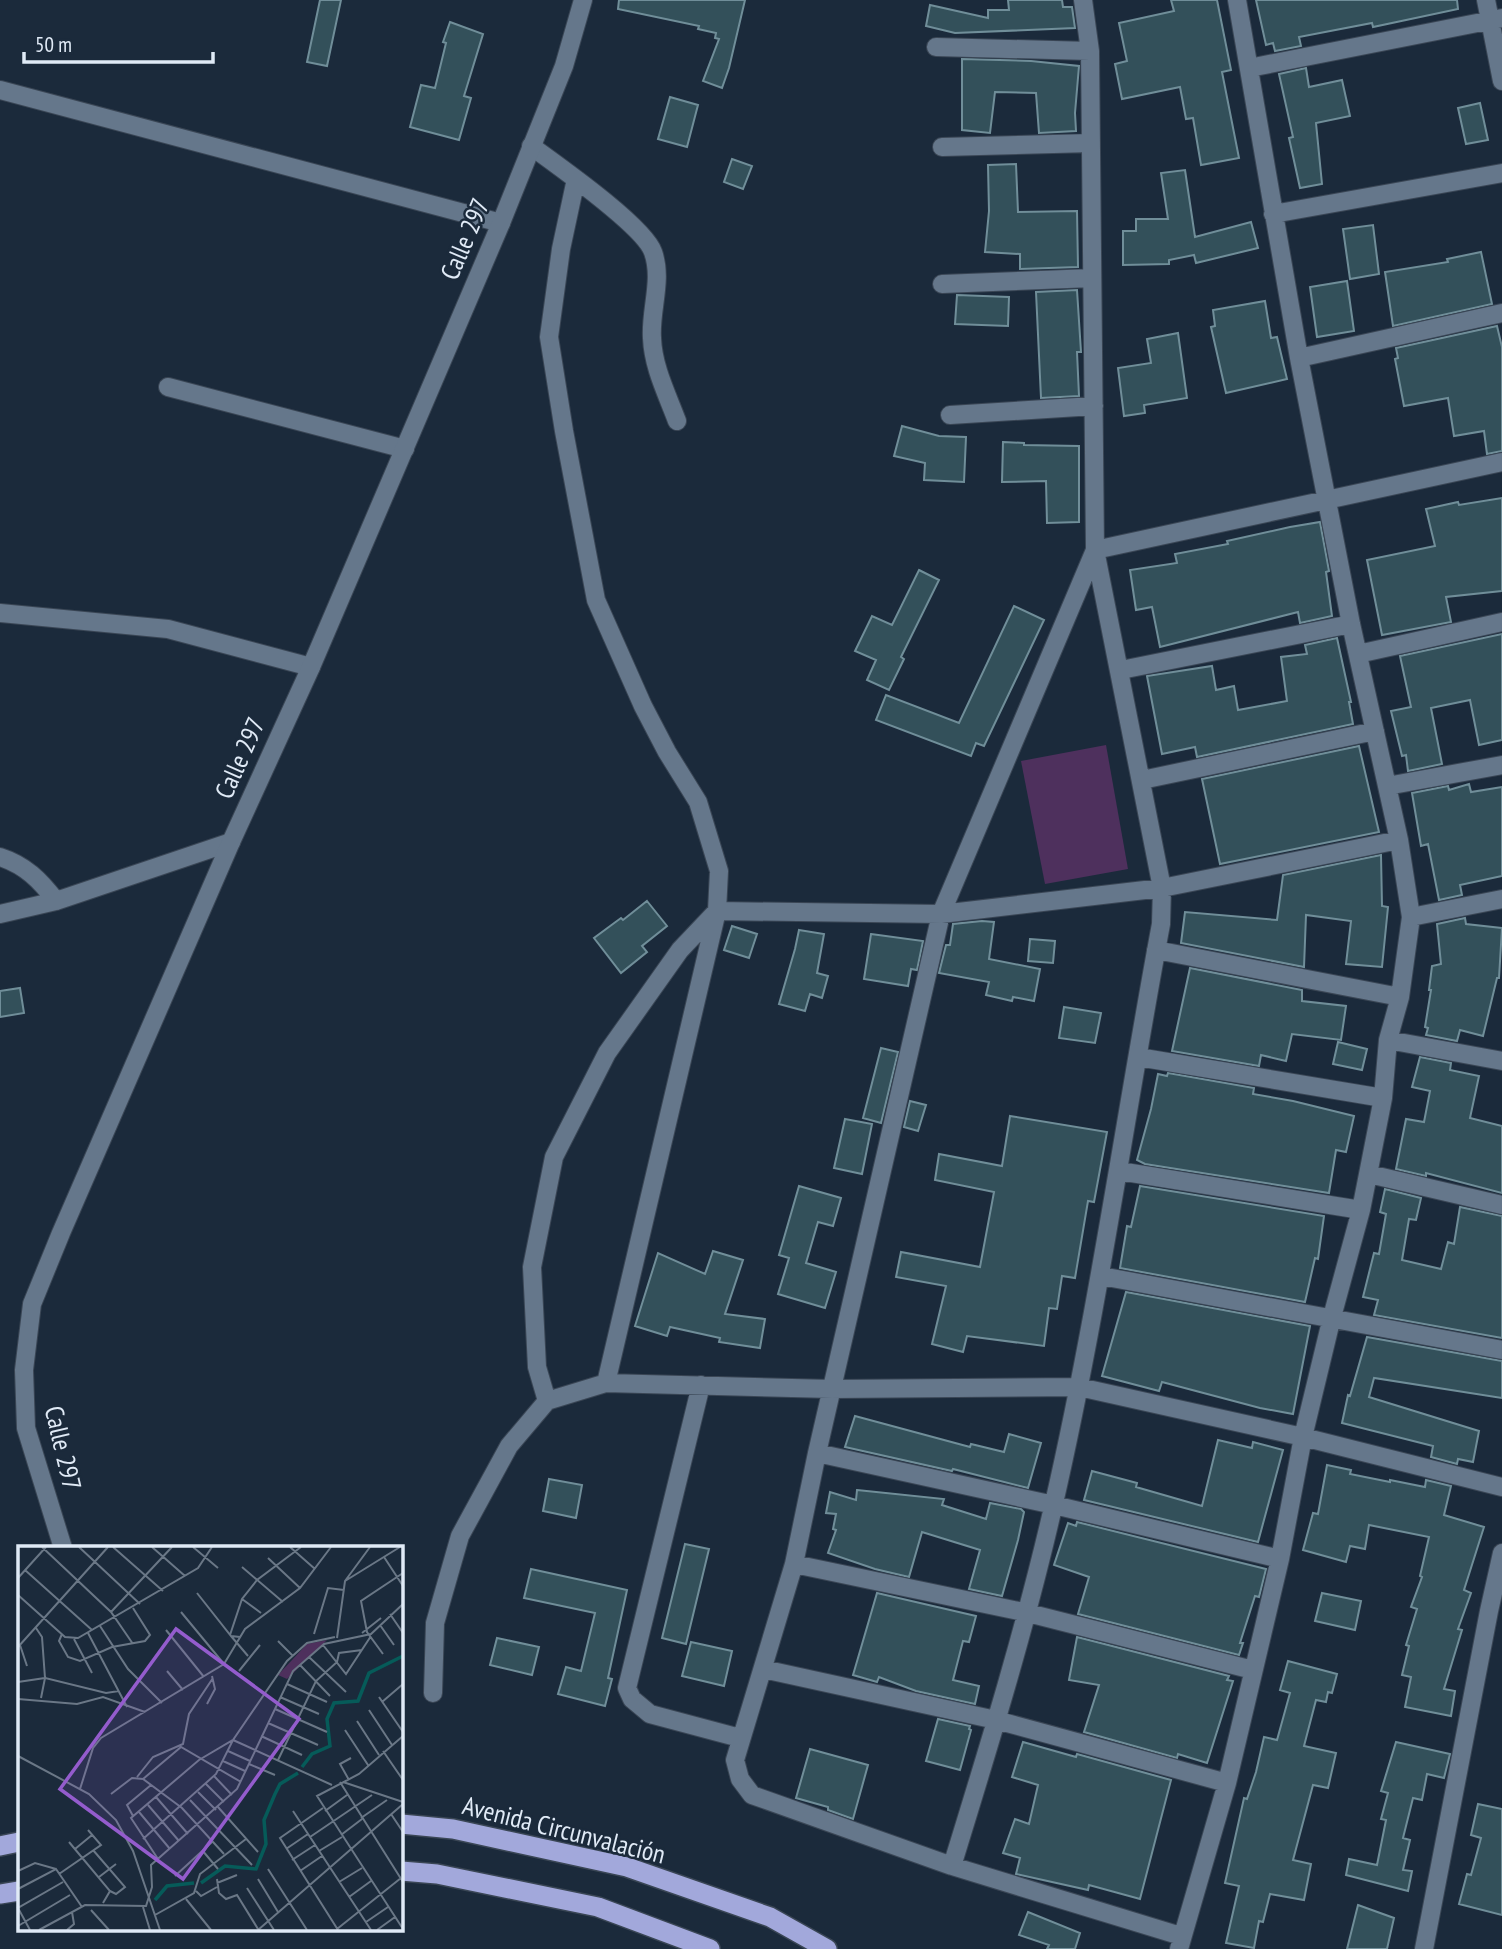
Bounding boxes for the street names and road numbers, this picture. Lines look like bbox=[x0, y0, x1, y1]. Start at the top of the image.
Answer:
street label: Calle 297 bbox=[433, 193, 496, 285]
street label: Calle 297 bbox=[207, 712, 272, 804]
street label: Calle 297 bbox=[38, 1403, 89, 1493]
street label: Avenida Circunvalación bbox=[459, 1788, 669, 1871]

